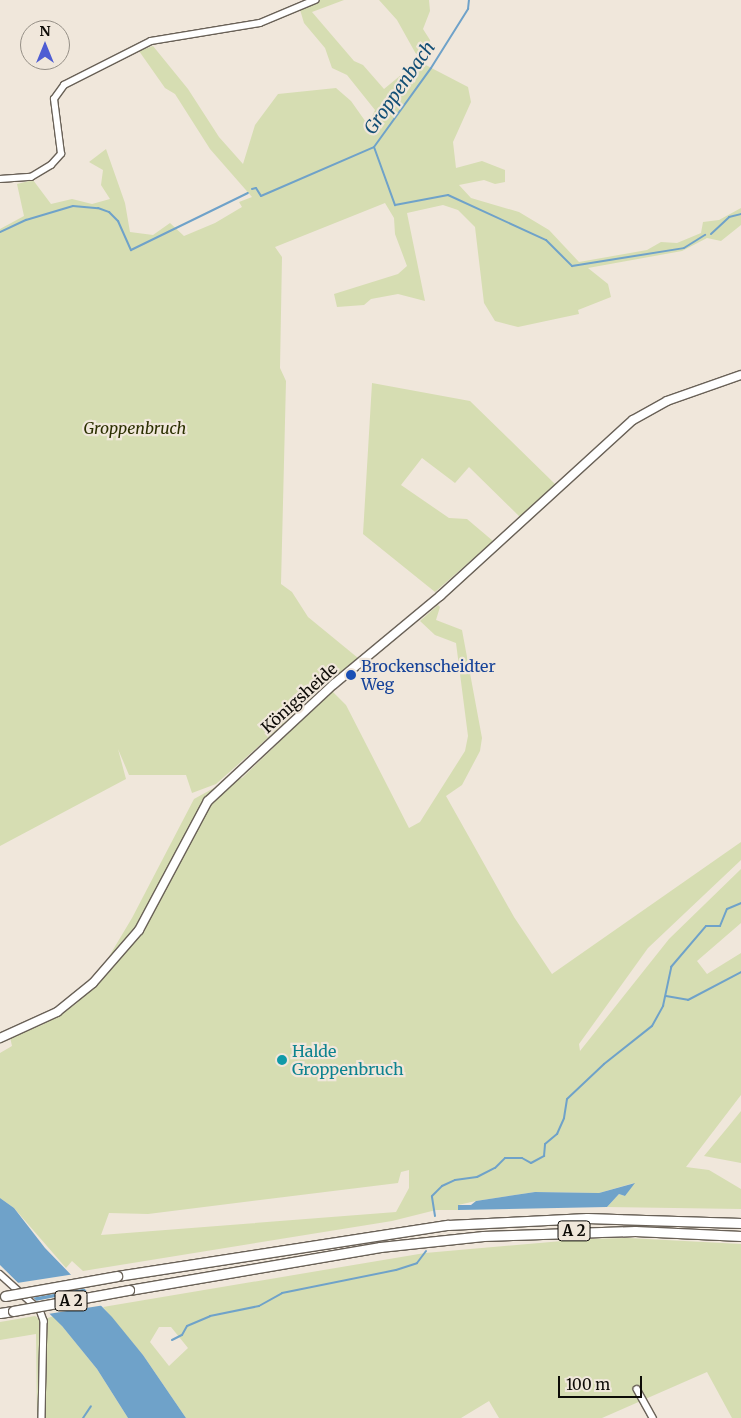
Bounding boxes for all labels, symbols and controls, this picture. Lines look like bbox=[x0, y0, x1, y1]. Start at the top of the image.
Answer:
north arrow bbox=[20, 20, 70, 70]
text: N bbox=[39, 22, 51, 40]
water label: Groppenbach bbox=[360, 37, 440, 139]
park label: Groppenbruch bbox=[84, 418, 186, 438]
place label: Brockenscheidter Weg bbox=[361, 656, 496, 694]
street label: Königsheide bbox=[257, 659, 341, 737]
marker: Brockenscheidter Weg bbox=[345, 669, 357, 681]
place label: Halde Groppenbruch bbox=[292, 1041, 403, 1079]
marker: Halde Groppenbruch bbox=[276, 1054, 288, 1066]
road number: A 2 bbox=[556, 1218, 592, 1244]
road number: A 2 bbox=[54, 1288, 88, 1314]
scale bar bbox=[561, 1366, 645, 1398]
text: 100 m bbox=[566, 1375, 610, 1394]

